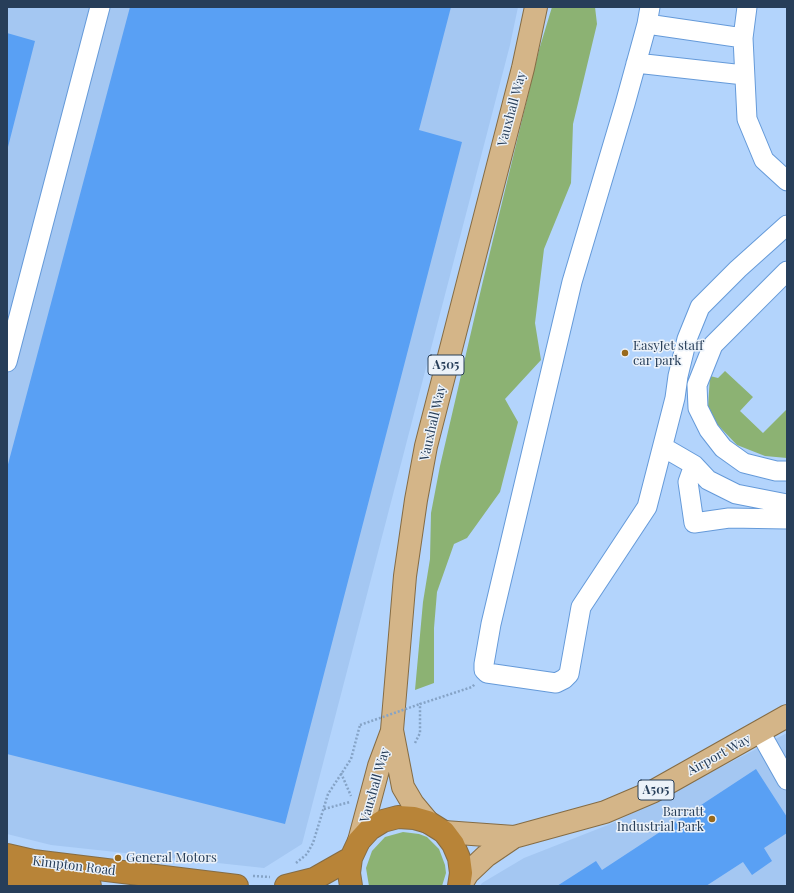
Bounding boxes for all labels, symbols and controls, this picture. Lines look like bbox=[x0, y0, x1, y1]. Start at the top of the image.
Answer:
street label: Vauxhall Way bbox=[494, 70, 530, 148]
place label: EasyJet staff car park bbox=[633, 338, 703, 369]
marker: EasyJet staff car park bbox=[620, 348, 630, 358]
road number: A505 bbox=[428, 355, 464, 375]
street label: Vauxhall Way bbox=[417, 384, 449, 462]
street label: Airport Way bbox=[685, 731, 753, 779]
street label: Vauxhall Way bbox=[357, 746, 393, 824]
road number: A505 bbox=[638, 780, 674, 800]
place label: Barratt Industrial Park bbox=[617, 804, 704, 835]
marker: Barratt Industrial Park bbox=[707, 814, 717, 824]
place label: General Motors bbox=[126, 850, 217, 866]
street label: Kimpton Road bbox=[32, 853, 116, 879]
marker: General Motors bbox=[113, 853, 123, 863]

